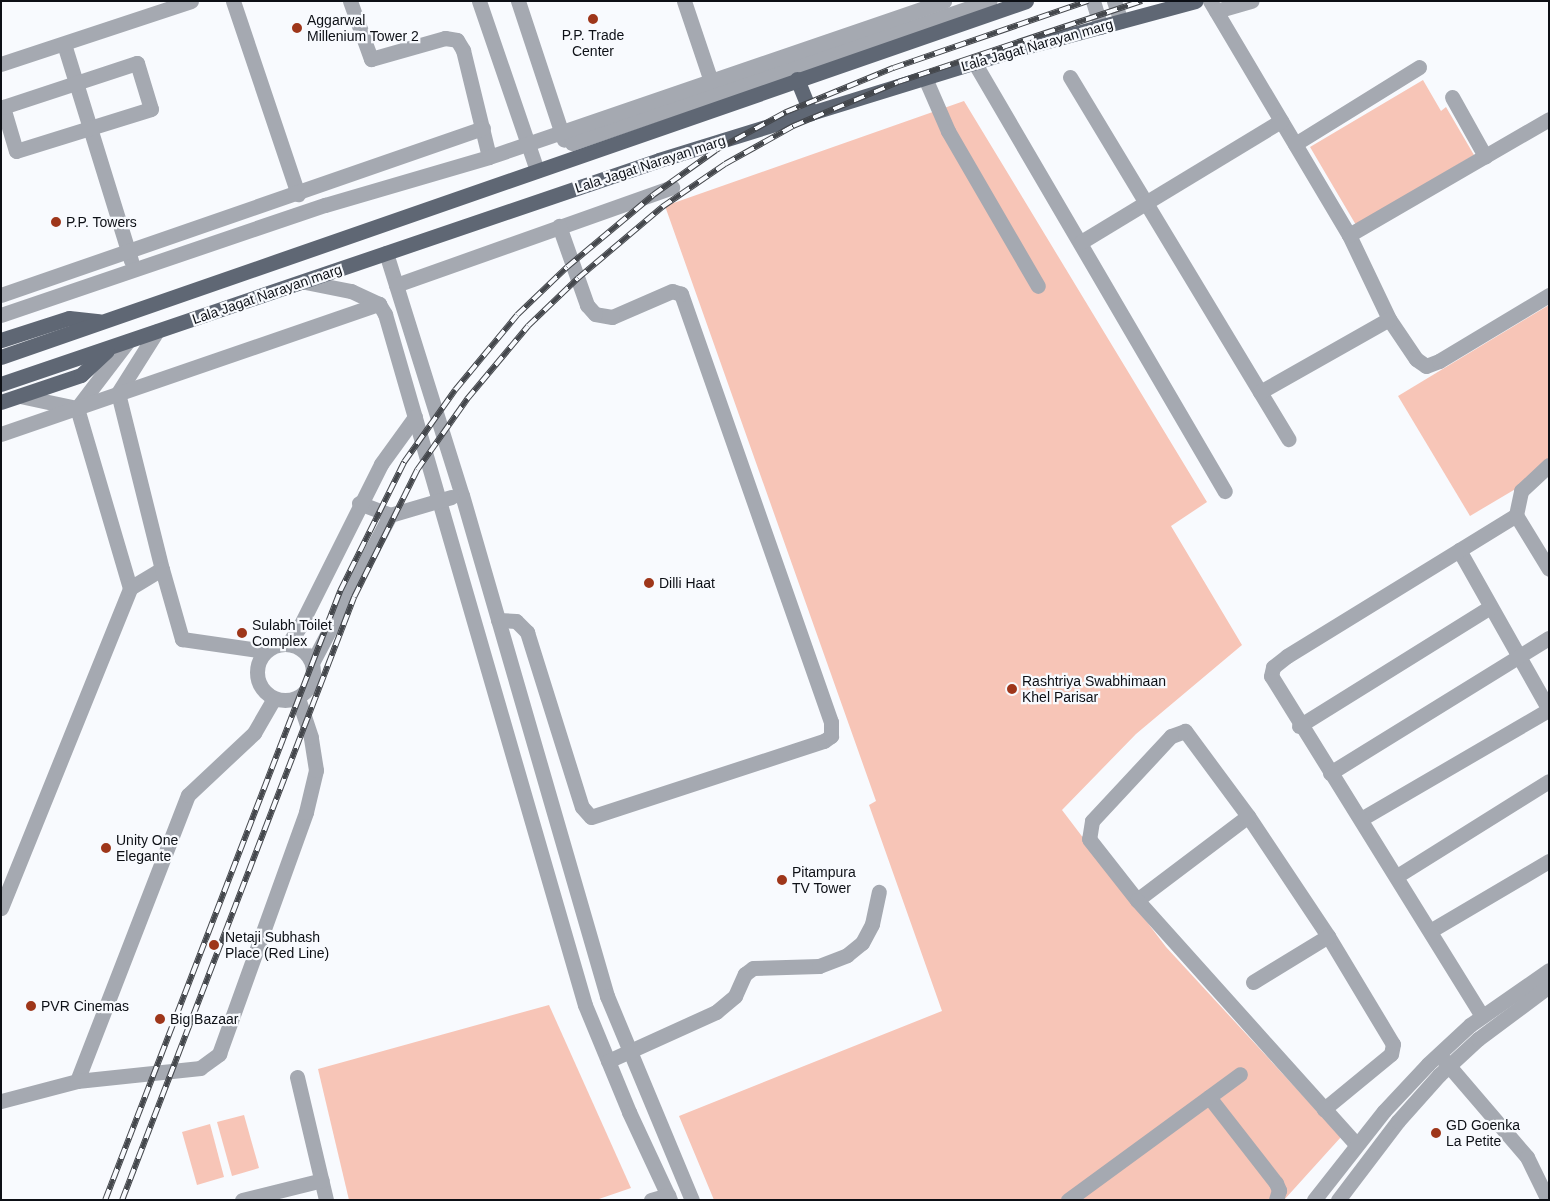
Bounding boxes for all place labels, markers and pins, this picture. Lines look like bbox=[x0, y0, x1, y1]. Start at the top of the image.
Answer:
place label: Aggarwal Millenium Tower 2 bbox=[307, 12, 419, 44]
marker: P.P. Trade Center bbox=[587, 13, 599, 25]
marker: Aggarwal Millenium Tower 2 bbox=[291, 22, 303, 34]
place label: P.P. Trade Center bbox=[562, 27, 624, 59]
place label: P.P. Towers bbox=[66, 214, 137, 230]
marker: P.P. Towers bbox=[50, 216, 62, 228]
place label: Dilli Haat bbox=[659, 575, 715, 591]
marker: Dilli Haat bbox=[643, 577, 655, 589]
place label: Sulabh Toilet Complex bbox=[252, 617, 332, 650]
marker: Sulabh Toilet Complex bbox=[236, 627, 248, 639]
place label: Rashtriya Swabhimaan Khel Parisar bbox=[1022, 673, 1166, 706]
marker: Rashtriya Swabhimaan Khel Parisar bbox=[1006, 683, 1018, 695]
place label: Unity One Elegante bbox=[116, 832, 178, 864]
marker: Unity One Elegante bbox=[100, 842, 112, 854]
place label: Pitampura TV Tower bbox=[792, 864, 856, 896]
marker: Pitampura TV Tower bbox=[776, 874, 788, 886]
place label: Netaji Subhash Place (Red Line) bbox=[225, 929, 329, 962]
marker: Netaji Subhash Place (Red Line) bbox=[207, 938, 221, 952]
place label: PVR Cinemas bbox=[41, 998, 129, 1014]
marker: PVR Cinemas bbox=[25, 1000, 37, 1012]
place label: Big Bazaar bbox=[170, 1011, 238, 1027]
marker: Big Bazaar bbox=[154, 1013, 166, 1025]
place label: GD Goenka La Petite bbox=[1446, 1117, 1520, 1150]
marker: GD Goenka La Petite bbox=[1430, 1127, 1442, 1139]

